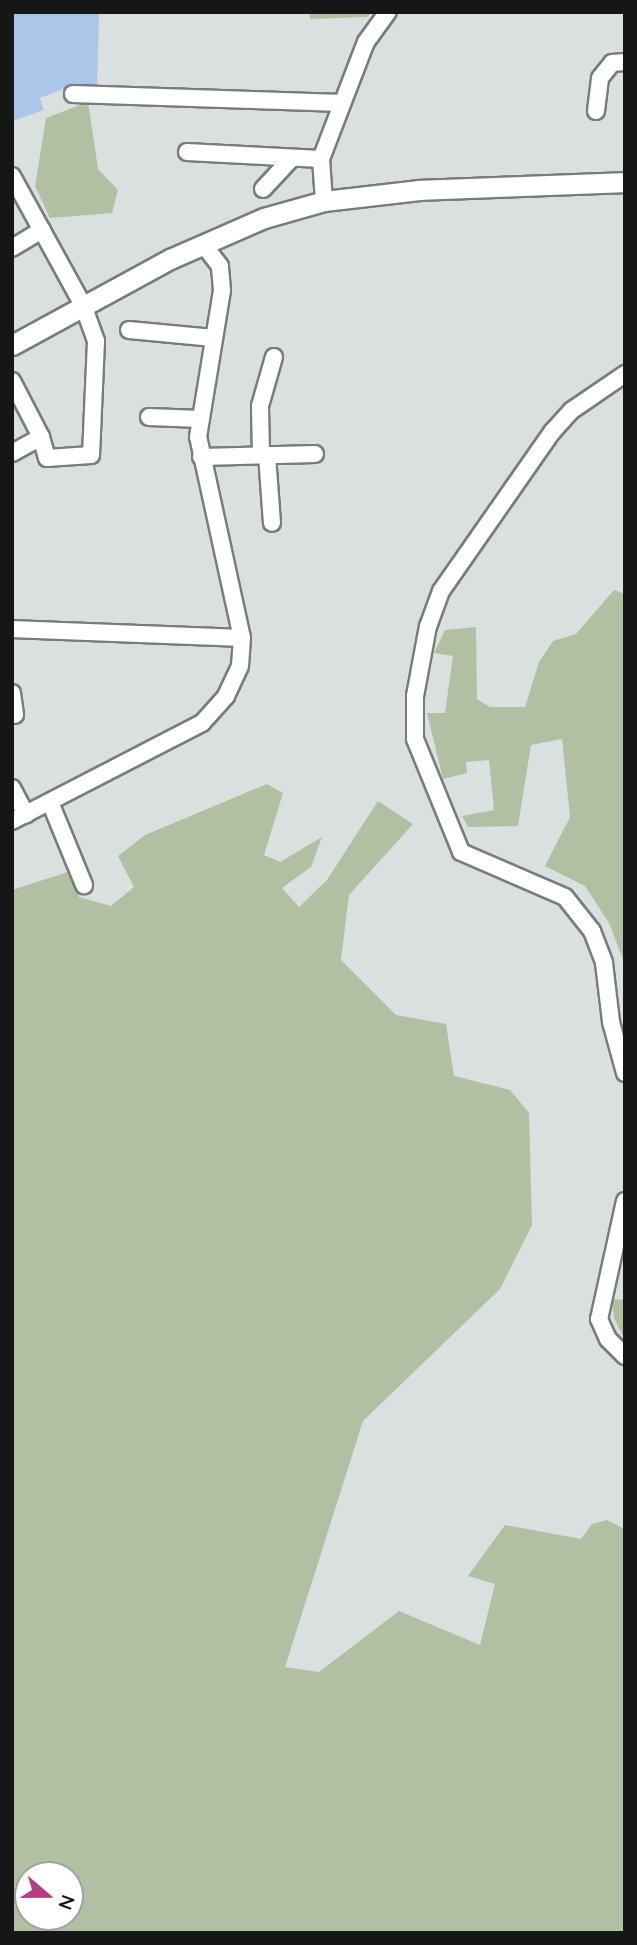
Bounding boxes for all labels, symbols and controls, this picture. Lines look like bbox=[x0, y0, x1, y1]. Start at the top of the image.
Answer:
north arrow bbox=[14, 1861, 84, 1931]
text: N bbox=[53, 1892, 81, 1913]

